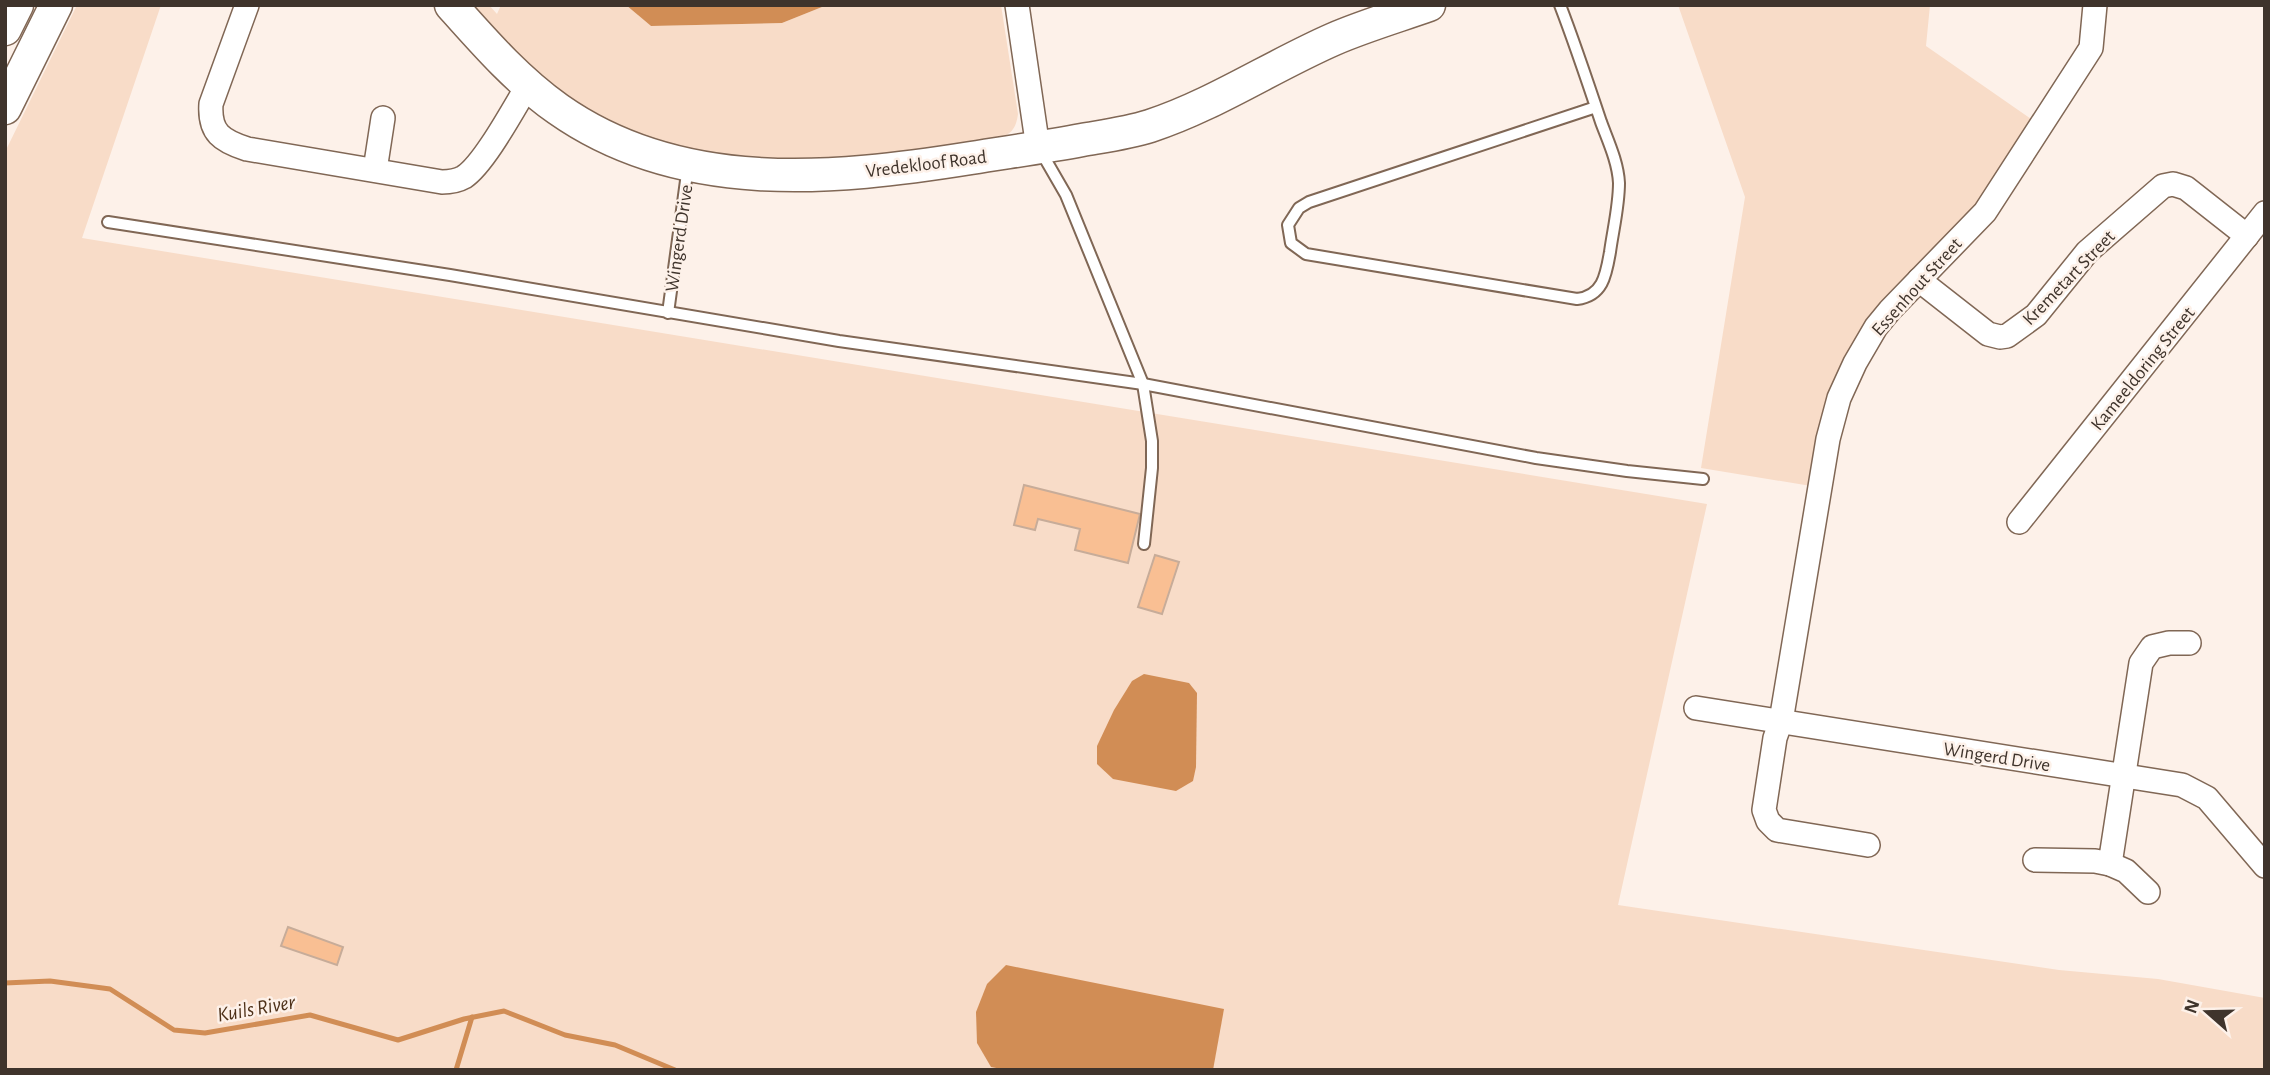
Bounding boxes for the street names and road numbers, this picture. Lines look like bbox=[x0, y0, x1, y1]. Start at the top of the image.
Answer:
street label: Vredekloof Road bbox=[865, 148, 988, 181]
street label: Wingerd Drive bbox=[663, 183, 696, 293]
street label: Kremetart Street bbox=[2019, 227, 2119, 329]
street label: Essenhout Street bbox=[1868, 234, 1966, 340]
street label: Kameeldoring Street bbox=[2088, 304, 2199, 434]
street label: Wingerd Drive bbox=[1942, 740, 2052, 775]

